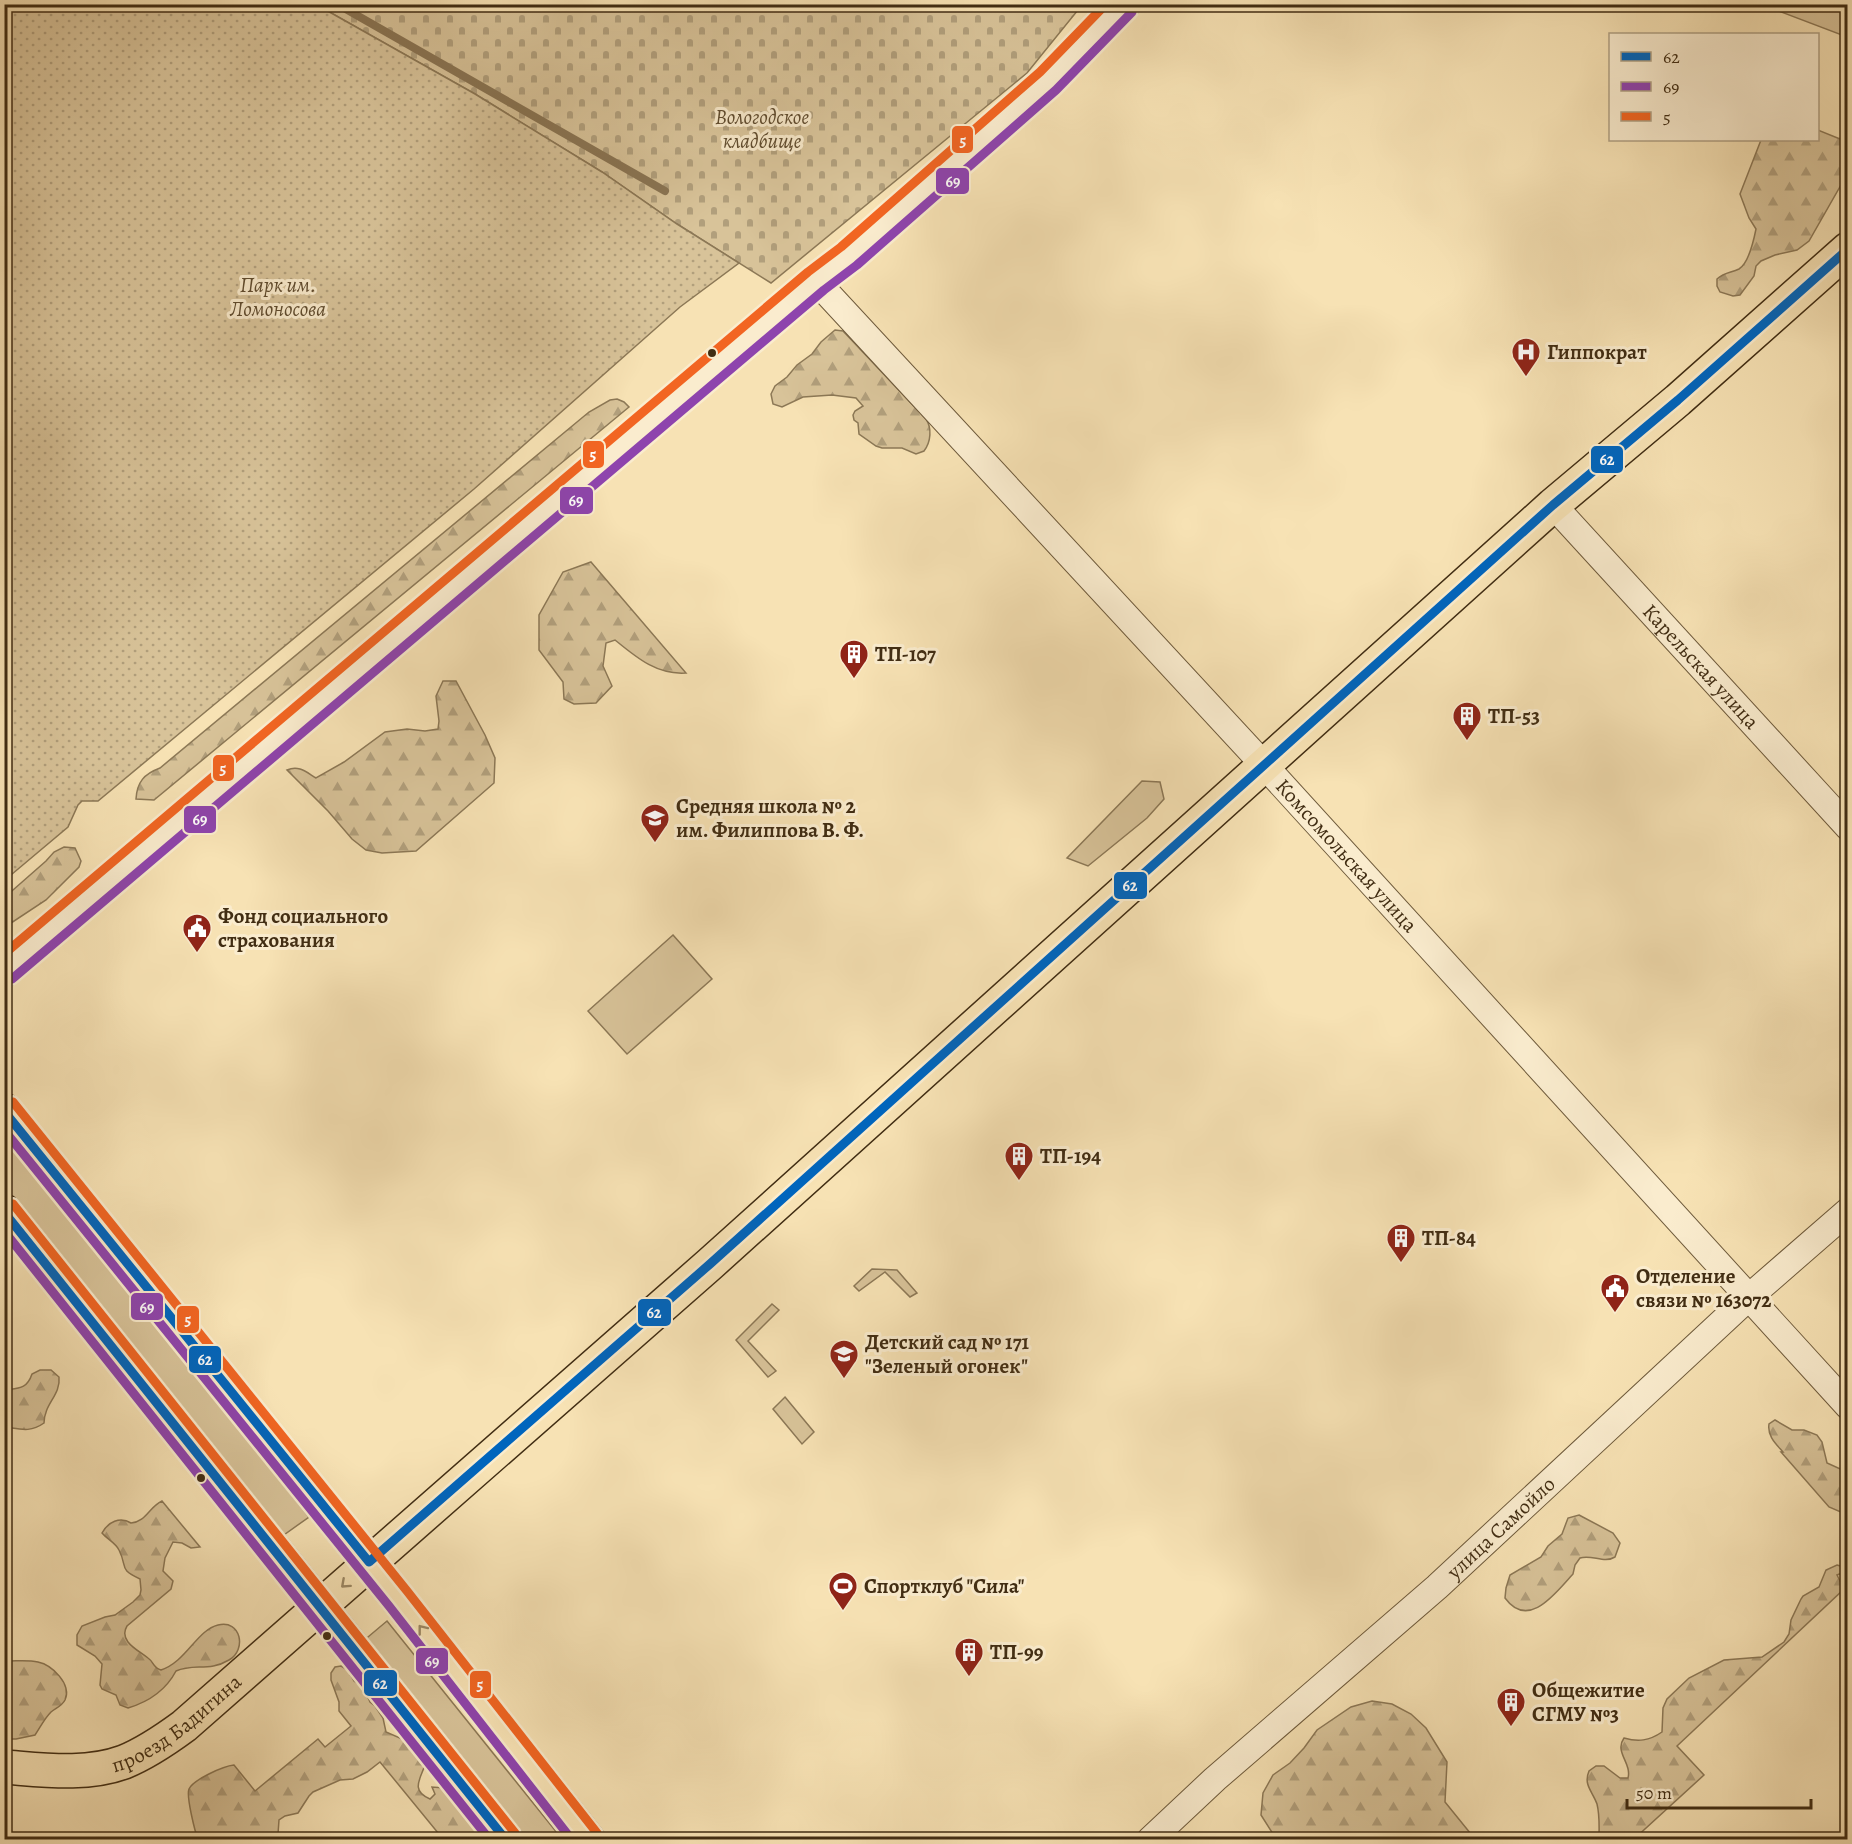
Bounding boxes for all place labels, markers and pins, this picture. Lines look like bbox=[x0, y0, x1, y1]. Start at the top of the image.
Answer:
hospital icon: Гиппократ bbox=[1510, 336, 1542, 378]
place label: Гиппократ bbox=[1547, 338, 1647, 366]
unlabelled marker bbox=[706, 347, 718, 359]
building icon: ТП-107 bbox=[838, 638, 870, 680]
place label: ТП-107 bbox=[875, 640, 936, 668]
building icon: ТП-53 bbox=[1451, 700, 1483, 742]
place label: ТП-53 bbox=[1488, 702, 1540, 730]
place label: Средняя школа № 2 им. Филиппова В. Ф. bbox=[676, 792, 864, 844]
school or university icon: Средняя школа № 2 им. Филиппова В. Ф. bbox=[639, 802, 671, 844]
place label: Фонд социального страхования bbox=[218, 902, 388, 954]
public building icon: Фонд социального страхования bbox=[181, 912, 213, 954]
building icon: ТП-194 bbox=[1003, 1140, 1035, 1182]
place label: ТП-194 bbox=[1040, 1142, 1101, 1170]
building icon: ТП-84 bbox=[1385, 1222, 1417, 1264]
place label: ТП-84 bbox=[1422, 1224, 1476, 1252]
place label: Отделение связи № 163072 bbox=[1636, 1262, 1771, 1314]
public building icon: Отделение связи № 163072 bbox=[1599, 1272, 1631, 1314]
place label: Детский сад № 171 "Зеленый огонек" bbox=[865, 1328, 1030, 1380]
school or university icon: Детский сад № 171 "Зеленый огонек" bbox=[828, 1338, 860, 1380]
unlabelled marker bbox=[195, 1472, 207, 1484]
sports icon: Спортклуб "Сила" bbox=[827, 1570, 859, 1612]
place label: Спортклуб "Сила" bbox=[864, 1572, 1025, 1600]
unlabelled marker bbox=[321, 1630, 333, 1642]
building icon: ТП-99 bbox=[953, 1636, 985, 1678]
place label: ТП-99 bbox=[990, 1638, 1044, 1666]
place label: Общежитие СГМУ №3 bbox=[1532, 1676, 1645, 1728]
building icon: Общежитие СГМУ №3 bbox=[1495, 1686, 1527, 1728]

